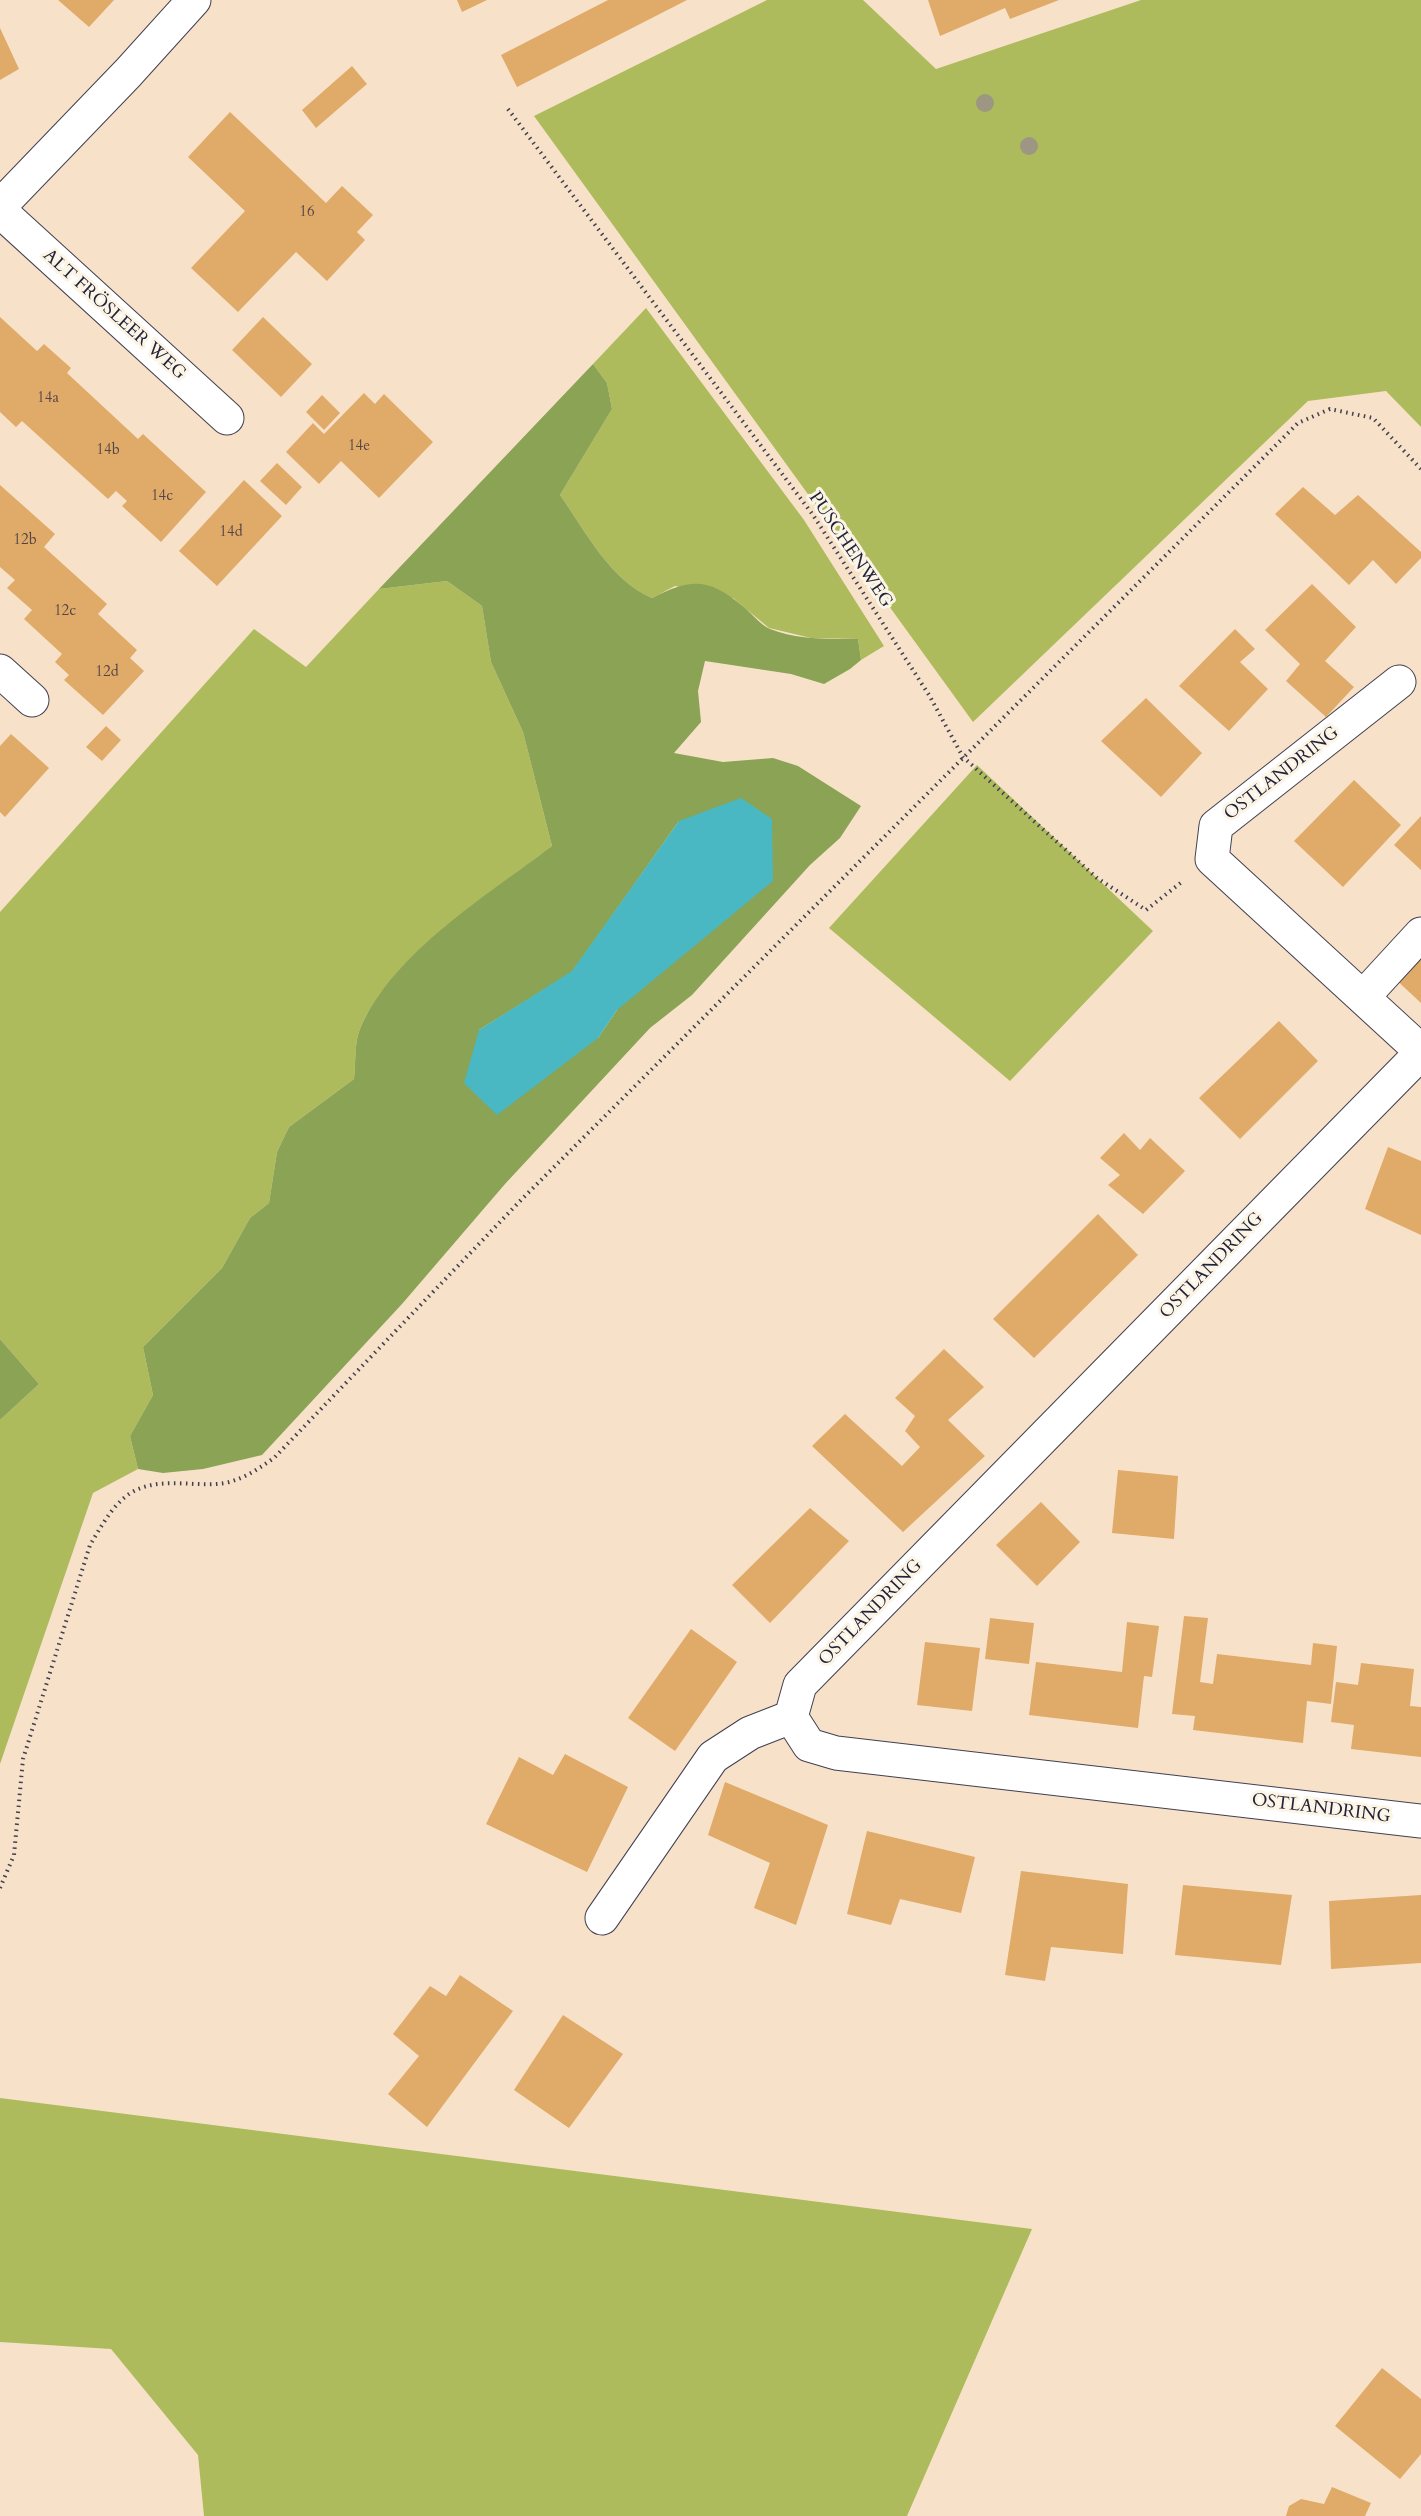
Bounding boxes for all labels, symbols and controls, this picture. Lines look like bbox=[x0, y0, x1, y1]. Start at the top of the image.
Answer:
house number: 16 bbox=[299, 204, 315, 222]
street label: ALT FRÖSLEER WEG bbox=[38, 245, 190, 385]
house number: 14a bbox=[37, 390, 59, 408]
house number: 14e bbox=[348, 438, 370, 456]
house number: 14b bbox=[96, 442, 120, 460]
house number: 14c bbox=[151, 488, 173, 506]
street label: PUSCHENWEG bbox=[803, 488, 897, 612]
house number: 14d bbox=[219, 524, 243, 542]
house number: 12b bbox=[13, 532, 37, 550]
house number: 12c bbox=[54, 603, 76, 621]
house number: 12d bbox=[95, 664, 119, 682]
street label: OSTLANDRING bbox=[1220, 722, 1344, 826]
street label: OSTLANDRING bbox=[1156, 1208, 1268, 1324]
street label: OSTLANDRING bbox=[815, 1555, 927, 1671]
street label: OSTLANDRING bbox=[1250, 1790, 1392, 1828]

